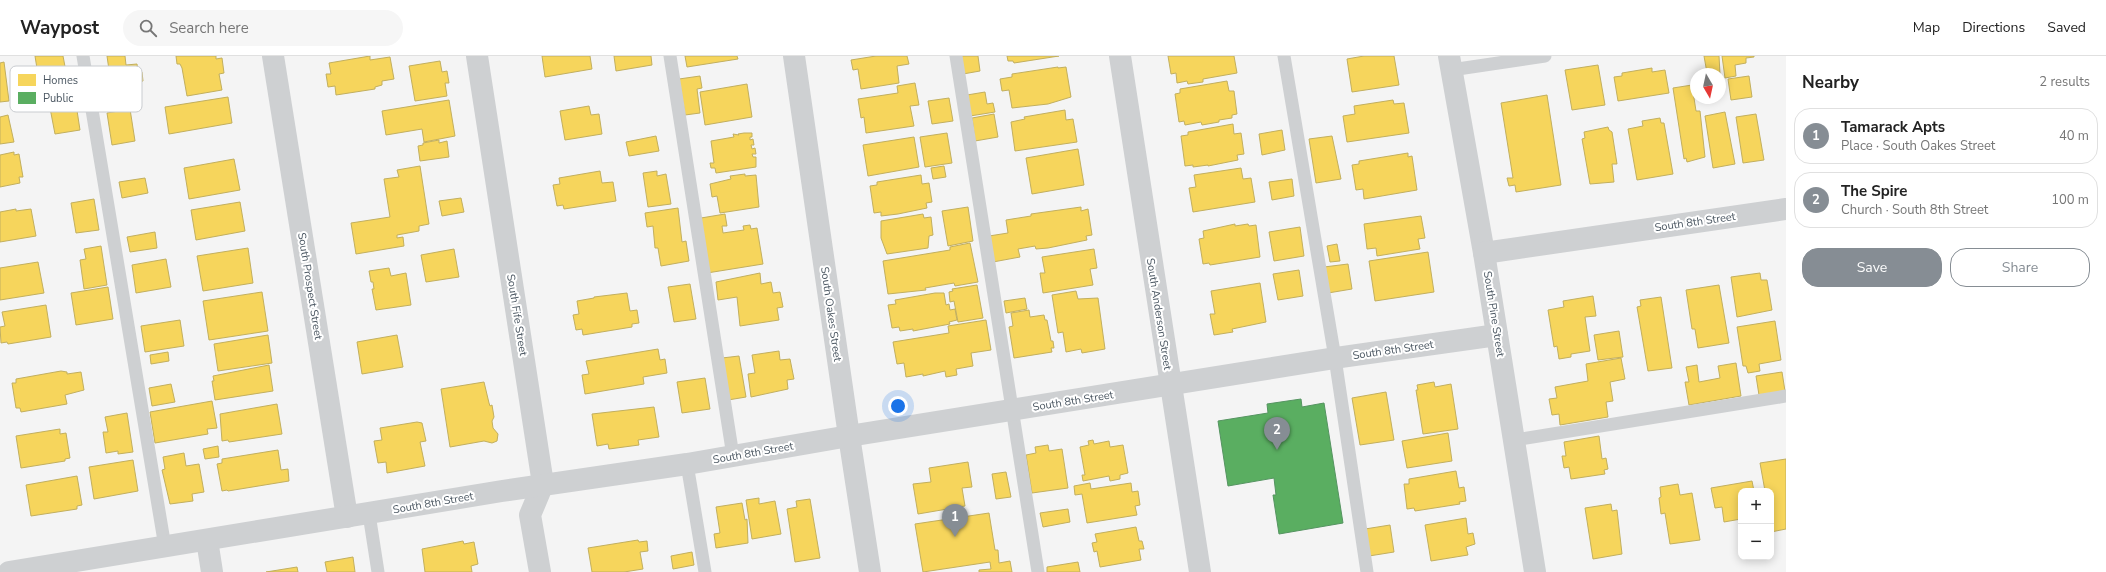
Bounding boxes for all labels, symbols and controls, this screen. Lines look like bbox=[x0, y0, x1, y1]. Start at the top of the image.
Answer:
search box bbox=[123, 10, 403, 46]
text: Waypost bbox=[20, 15, 99, 41]
icon: search bbox=[137, 17, 159, 39]
text: Search here bbox=[169, 18, 249, 38]
text: Map bbox=[1913, 18, 1940, 37]
text: Directions bbox=[1962, 18, 2025, 37]
text: Saved bbox=[2047, 18, 2086, 37]
legend bbox=[10, 66, 142, 112]
north arrow bbox=[1690, 68, 1726, 104]
text: Nearby bbox=[1802, 71, 1859, 94]
text: Homes bbox=[43, 73, 78, 88]
text: 2 results bbox=[2039, 73, 2090, 91]
text: Public bbox=[43, 91, 73, 106]
text: Tamarack Apts bbox=[1841, 117, 1945, 137]
text: 1 bbox=[1812, 127, 1820, 145]
text: 40 m bbox=[2059, 127, 2089, 145]
text: Place · South Oakes Street bbox=[1841, 137, 1995, 155]
text: The Spire bbox=[1841, 181, 1907, 201]
text: 2 bbox=[1812, 191, 1820, 209]
text: 100 m bbox=[2051, 191, 2089, 209]
text: Church · South 8th Street bbox=[1841, 201, 1988, 219]
street label: South 8th Street bbox=[1654, 209, 1737, 235]
street label: South Prospect Street bbox=[294, 231, 326, 341]
button: Save bbox=[1802, 248, 1942, 287]
button: Share bbox=[1950, 248, 2090, 287]
street label: South Anderson Street bbox=[1143, 257, 1175, 371]
street label: South Oakes Street bbox=[817, 266, 845, 363]
street label: South Pine Street bbox=[1480, 270, 1508, 358]
street label: South Fife Street bbox=[503, 273, 531, 357]
street label: South 8th Street bbox=[1352, 337, 1435, 363]
street label: South 8th Street bbox=[1032, 387, 1115, 415]
your location bbox=[888, 396, 908, 416]
pin: 2 bbox=[1264, 417, 1290, 450]
street label: South 8th Street bbox=[712, 439, 795, 467]
map controls bbox=[1738, 488, 1774, 560]
button: + bbox=[1738, 488, 1774, 524]
street label: South 8th Street bbox=[392, 489, 475, 517]
pin: 1 bbox=[942, 504, 968, 537]
button: − bbox=[1738, 524, 1774, 560]

